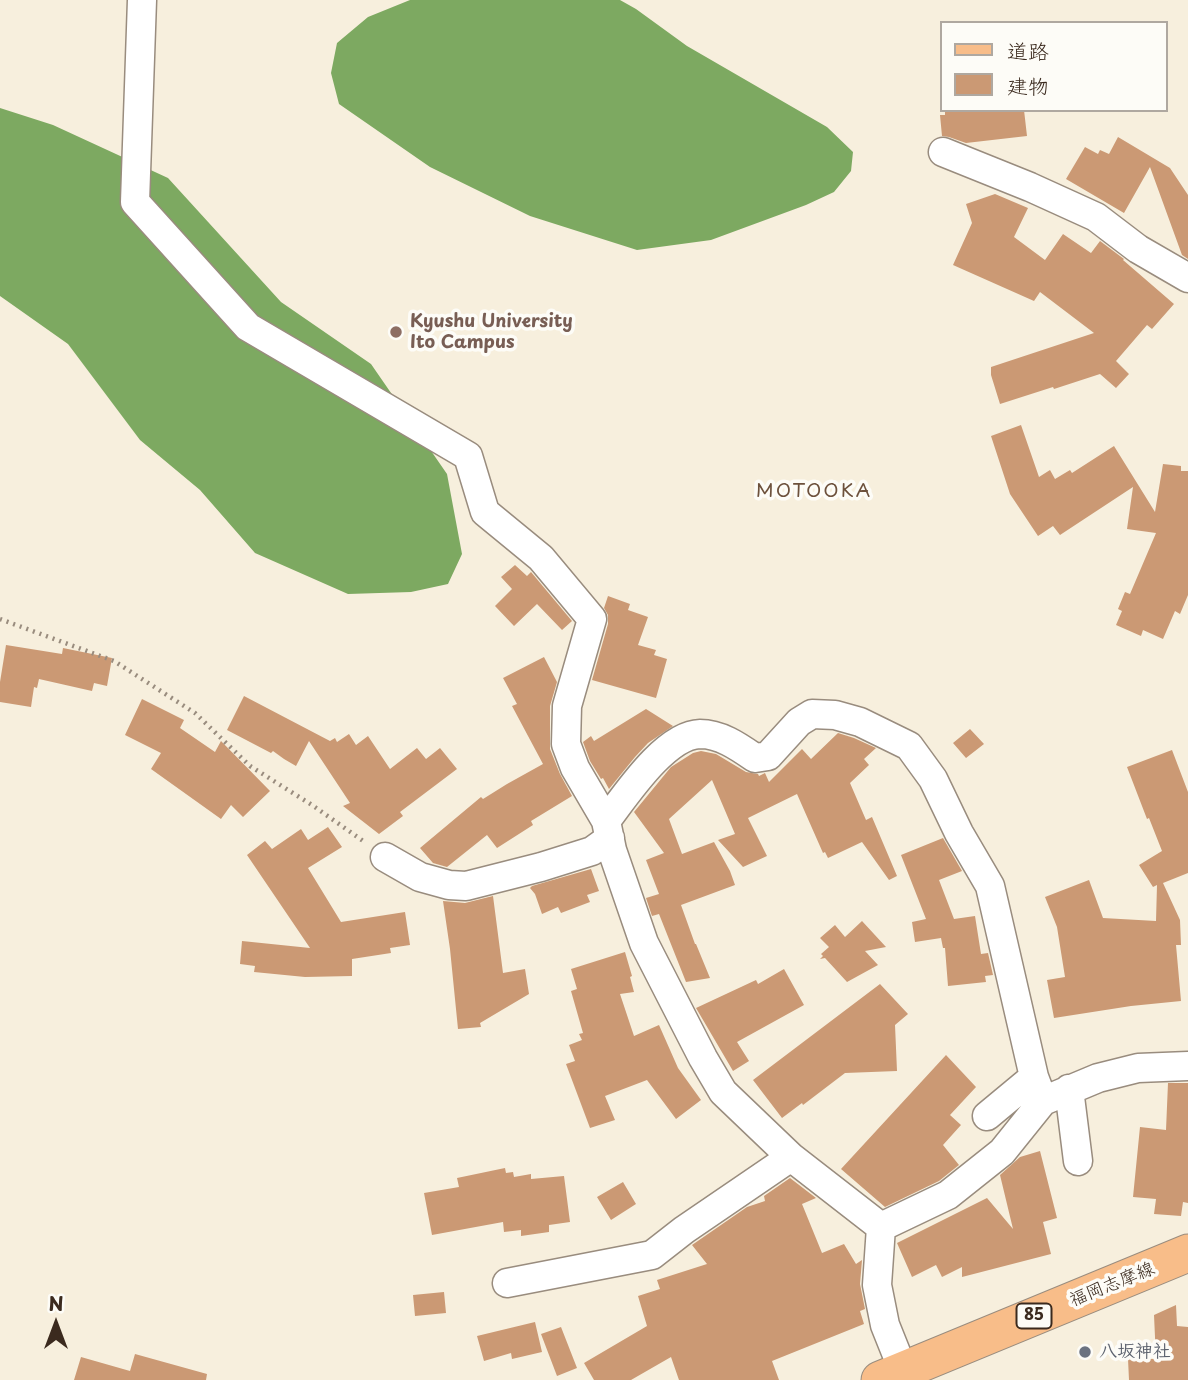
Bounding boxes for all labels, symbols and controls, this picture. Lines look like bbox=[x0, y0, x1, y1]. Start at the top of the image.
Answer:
legend bbox=[940, 21, 1167, 112]
text: 道路 bbox=[1007, 34, 1049, 66]
text: 建物 bbox=[1007, 69, 1049, 101]
place label: Kyushu University Ito Campus bbox=[410, 311, 573, 354]
marker: Kyushu University Ito Campus bbox=[388, 324, 404, 340]
district label: MOTOOKA bbox=[757, 481, 871, 503]
street label: 福岡志摩線 bbox=[1066, 1258, 1158, 1312]
north arrow bbox=[21, 1289, 91, 1359]
text: N bbox=[48, 1289, 64, 1317]
road number: 85 bbox=[1016, 1304, 1052, 1328]
place label: 八坂神社 bbox=[1099, 1341, 1171, 1363]
marker: 八坂神社 bbox=[1077, 1344, 1093, 1360]

